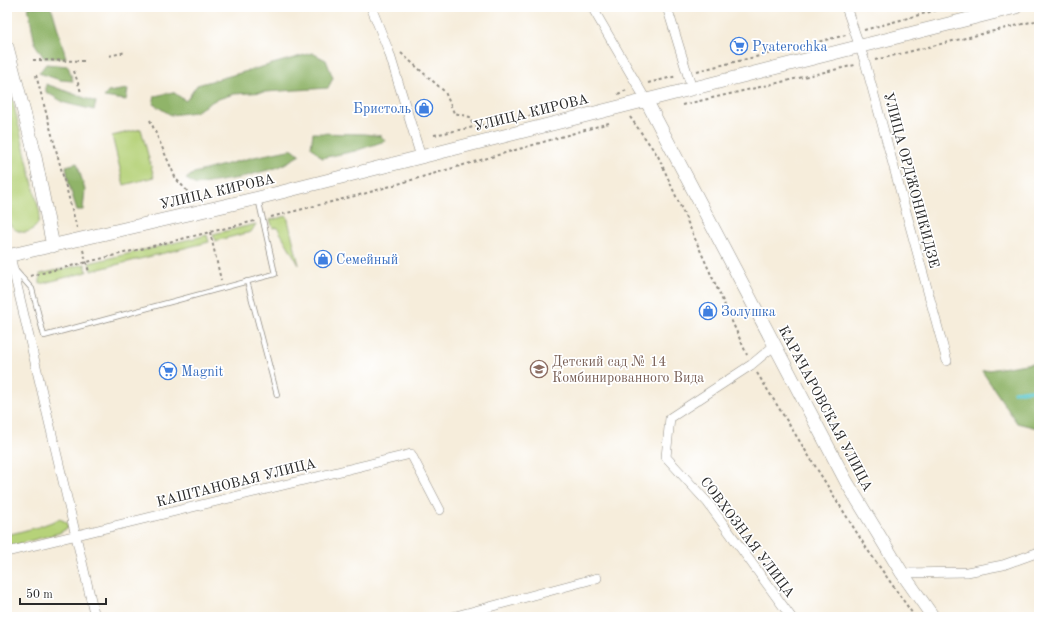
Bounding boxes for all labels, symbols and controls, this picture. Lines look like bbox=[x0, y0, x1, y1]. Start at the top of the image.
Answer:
supermarket icon: Pyaterochka bbox=[729, 36, 749, 56]
place label: Pyaterochka bbox=[752, 40, 827, 54]
street label: УЛИЦА ОРДЖОНИКИДЗЕ bbox=[881, 91, 941, 270]
street label: УЛИЦА КИРОВА bbox=[473, 92, 590, 134]
shop icon: Бристоль bbox=[414, 98, 434, 118]
place label: Бристоль bbox=[353, 102, 411, 116]
street label: УЛИЦА КИРОВА bbox=[159, 172, 276, 212]
shop icon: Семейный bbox=[313, 249, 333, 269]
place label: Семейный bbox=[336, 253, 398, 267]
shop icon: Золушка bbox=[698, 301, 718, 321]
place label: Золушка bbox=[721, 305, 776, 319]
street label: КАРАЧАРОВСКАЯ УЛИЦА bbox=[775, 323, 875, 494]
place label: Детский сад № 14 Комбинированного Вида bbox=[552, 355, 704, 385]
school or university icon: Детский сад № 14 Комбинированного Вида bbox=[529, 359, 549, 379]
supermarket icon: Magnit bbox=[158, 361, 178, 381]
place label: Magnit bbox=[181, 365, 224, 379]
street label: КАШТАНОВАЯ УЛИЦА bbox=[155, 456, 318, 510]
street label: СОВХОЗНАЯ УЛИЦА bbox=[697, 475, 797, 601]
scale bar bbox=[20, 580, 106, 606]
text: 50 m bbox=[26, 588, 53, 601]

